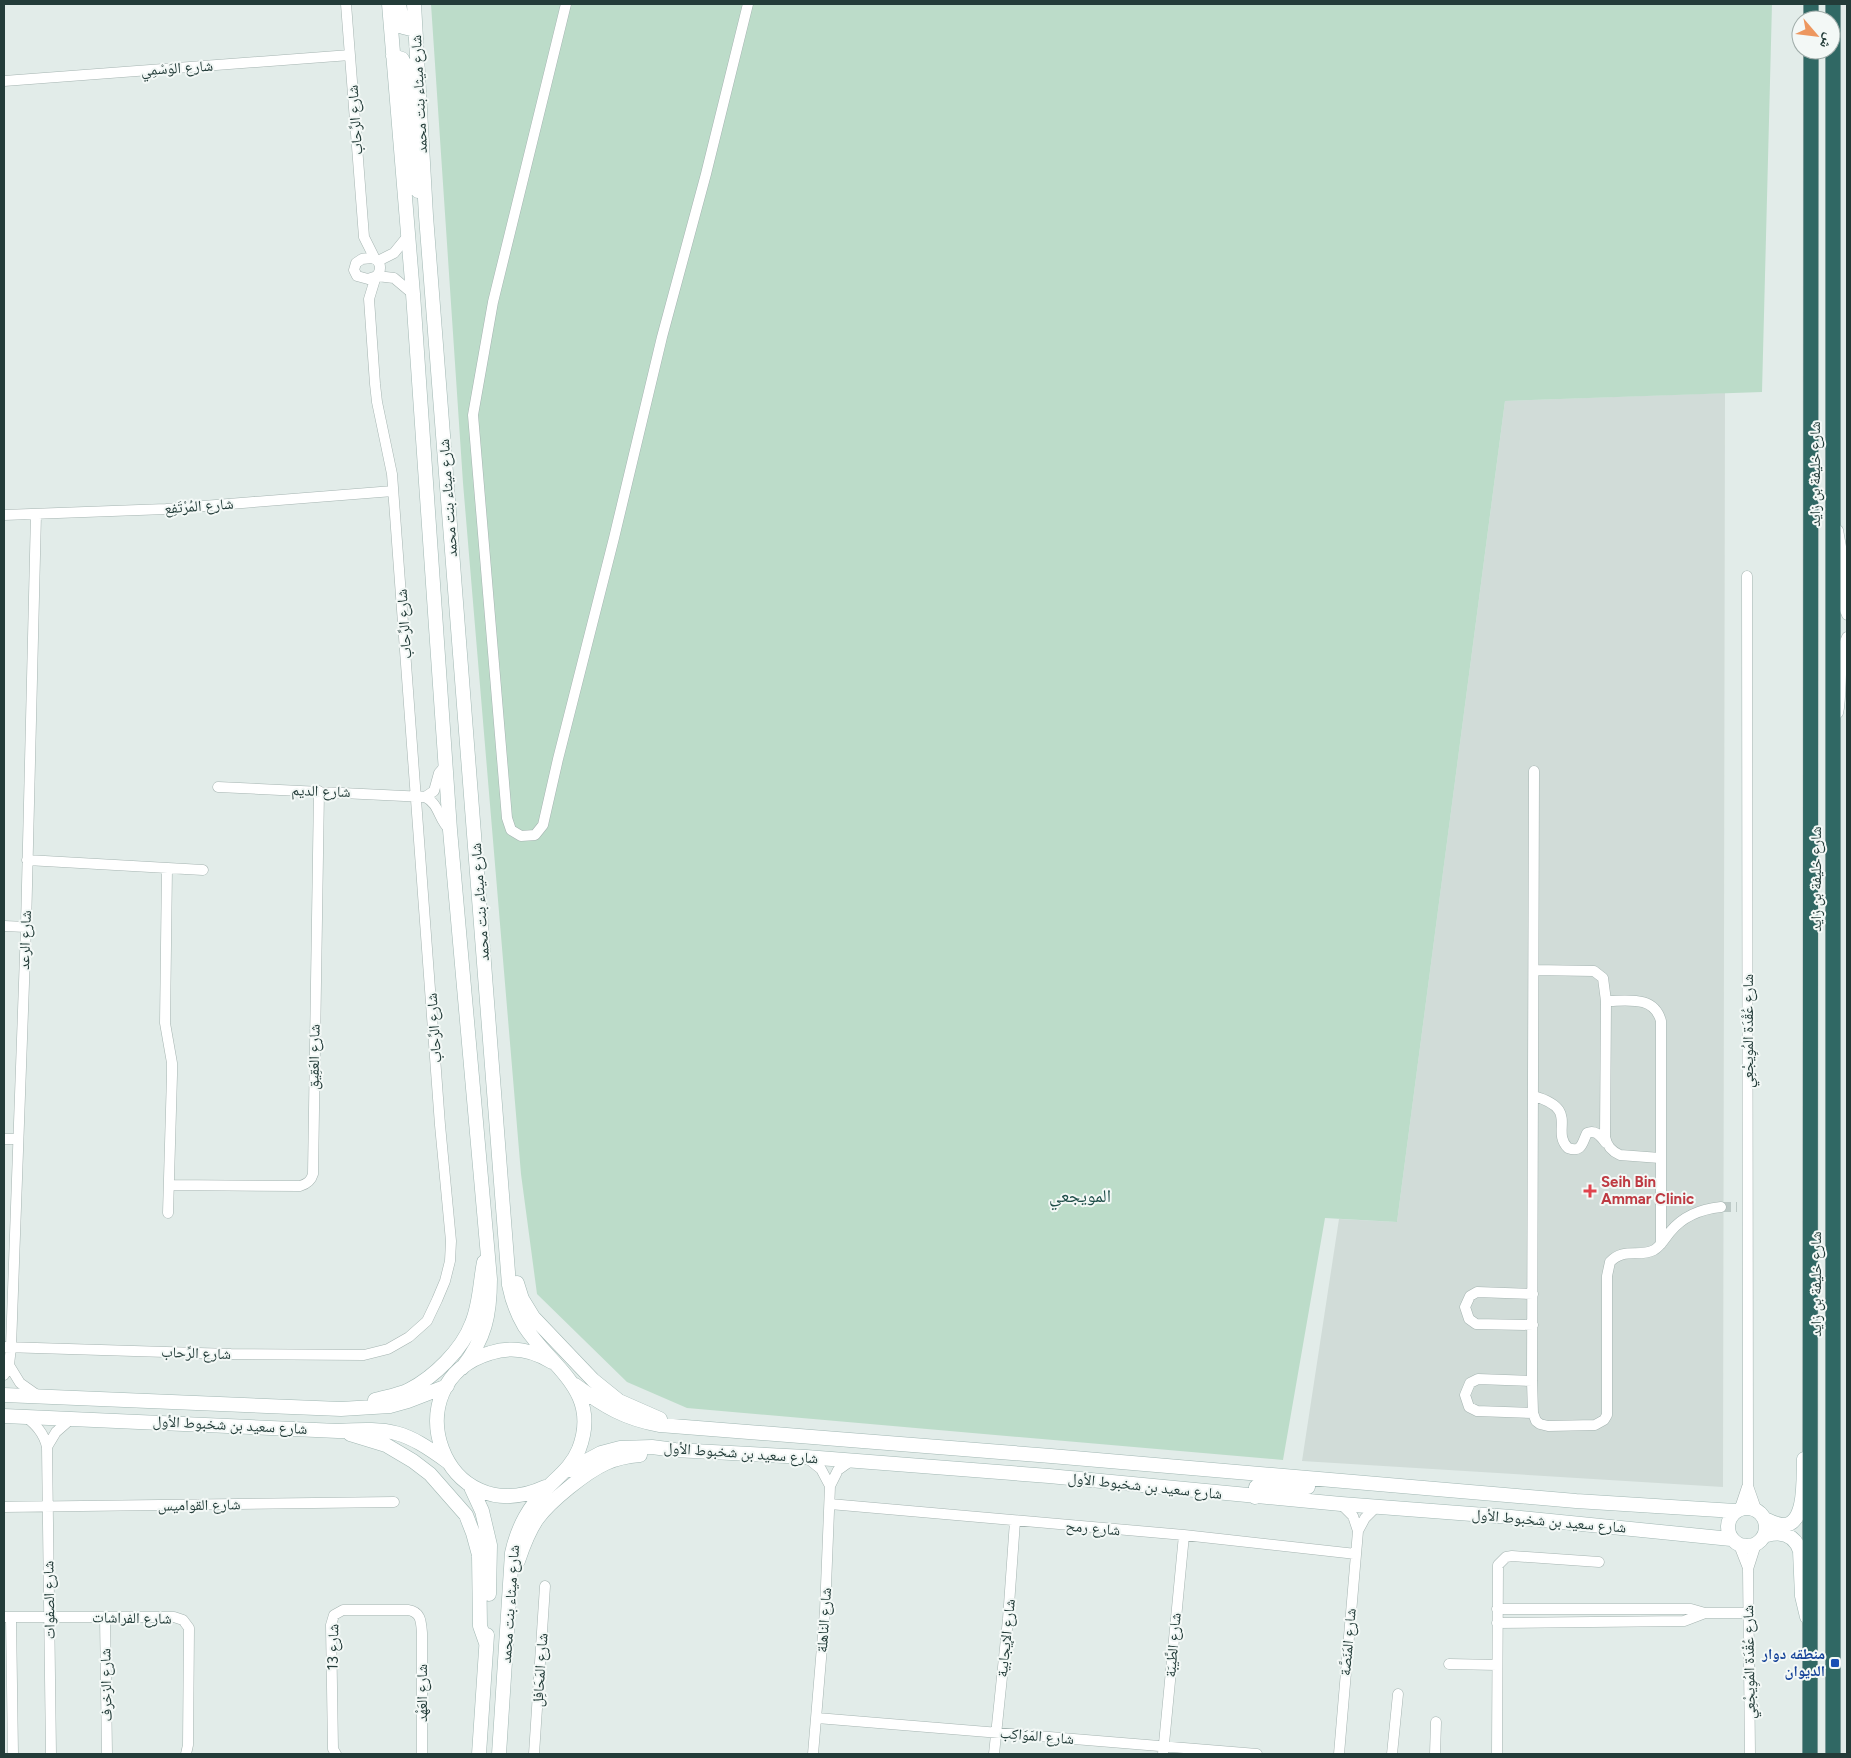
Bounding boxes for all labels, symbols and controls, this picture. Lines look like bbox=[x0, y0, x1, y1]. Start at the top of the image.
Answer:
north arrow bbox=[1791, 10, 1841, 60]
text: ش bbox=[1816, 30, 1838, 52]
street label: شارع ميثاء بنت محمد bbox=[407, 34, 432, 154]
street label: شارع الوَسْمِي bbox=[140, 56, 214, 82]
street label: شارع الرِّحاب bbox=[344, 84, 367, 156]
street label: شارع خليفة بن زايد bbox=[1806, 421, 1825, 527]
street label: شارع ميثاء بنت محمد bbox=[435, 438, 462, 558]
street label: شارع المُرْتَفِع bbox=[164, 495, 234, 518]
street label: شارع الرِّحاب bbox=[393, 588, 416, 660]
street label: شارع الديم bbox=[291, 781, 351, 802]
street label: شارع خليفة بن زايد bbox=[1807, 826, 1826, 932]
street label: شارع ميثاء بنت محمد bbox=[467, 842, 494, 962]
street label: شارع الرعد bbox=[15, 910, 36, 970]
street label: شارع عُقْدَة المُوِيجْعِي bbox=[1739, 974, 1760, 1088]
street label: شارع الرِّحاب bbox=[423, 992, 446, 1064]
street label: شارع العَقِيق bbox=[304, 1024, 325, 1090]
place label: Seih Bin Ammar Clinic bbox=[1601, 1173, 1694, 1208]
marker: Seih Bin Ammar Clinic bbox=[1583, 1184, 1597, 1198]
district label: المويجعي bbox=[1049, 1185, 1111, 1211]
street label: شارع خليفة بن زايد bbox=[1807, 1231, 1826, 1337]
street label: شارع الرِّحاب bbox=[161, 1343, 231, 1364]
street label: شارع سعيد بن شخبوط الأول bbox=[152, 1412, 308, 1439]
street label: شارع سعيد بن شخبوط الأول bbox=[663, 1439, 819, 1468]
street label: شارع سعيد بن شخبوط الأول bbox=[1067, 1469, 1223, 1504]
street label: شارع القواميس bbox=[157, 1495, 241, 1516]
street label: شارع سعيد بن شخبوط الأول bbox=[1471, 1505, 1627, 1538]
street label: شارع رمح bbox=[1065, 1517, 1121, 1540]
street label: شارع ميثاء بنت محمد bbox=[497, 1544, 524, 1664]
street label: شارع الصفوات bbox=[39, 1560, 60, 1639]
street label: شارع الناهلة bbox=[813, 1587, 836, 1653]
street label: شارع الإيجابية bbox=[993, 1598, 1020, 1678]
street label: شارع عُقْدَة المُوِيجْعِي bbox=[1739, 1605, 1762, 1719]
street label: شارع المَنَصَّة bbox=[1336, 1607, 1361, 1677]
street label: شارع الفراشات bbox=[92, 1608, 172, 1629]
street label: شارع الطِّيبَة bbox=[1161, 1612, 1186, 1678]
street label: شارع 13 bbox=[324, 1623, 343, 1670]
street label: شارع المَحَافِل bbox=[528, 1632, 553, 1708]
place label: منطقه دوار الديوان bbox=[1761, 1645, 1825, 1680]
street label: شارع الزخرف bbox=[96, 1648, 117, 1722]
marker: منطقه دوار الديوان bbox=[1829, 1657, 1841, 1669]
street label: شارع العَهْد bbox=[413, 1664, 432, 1722]
street label: شارع المَوَاكِب bbox=[999, 1724, 1075, 1749]

